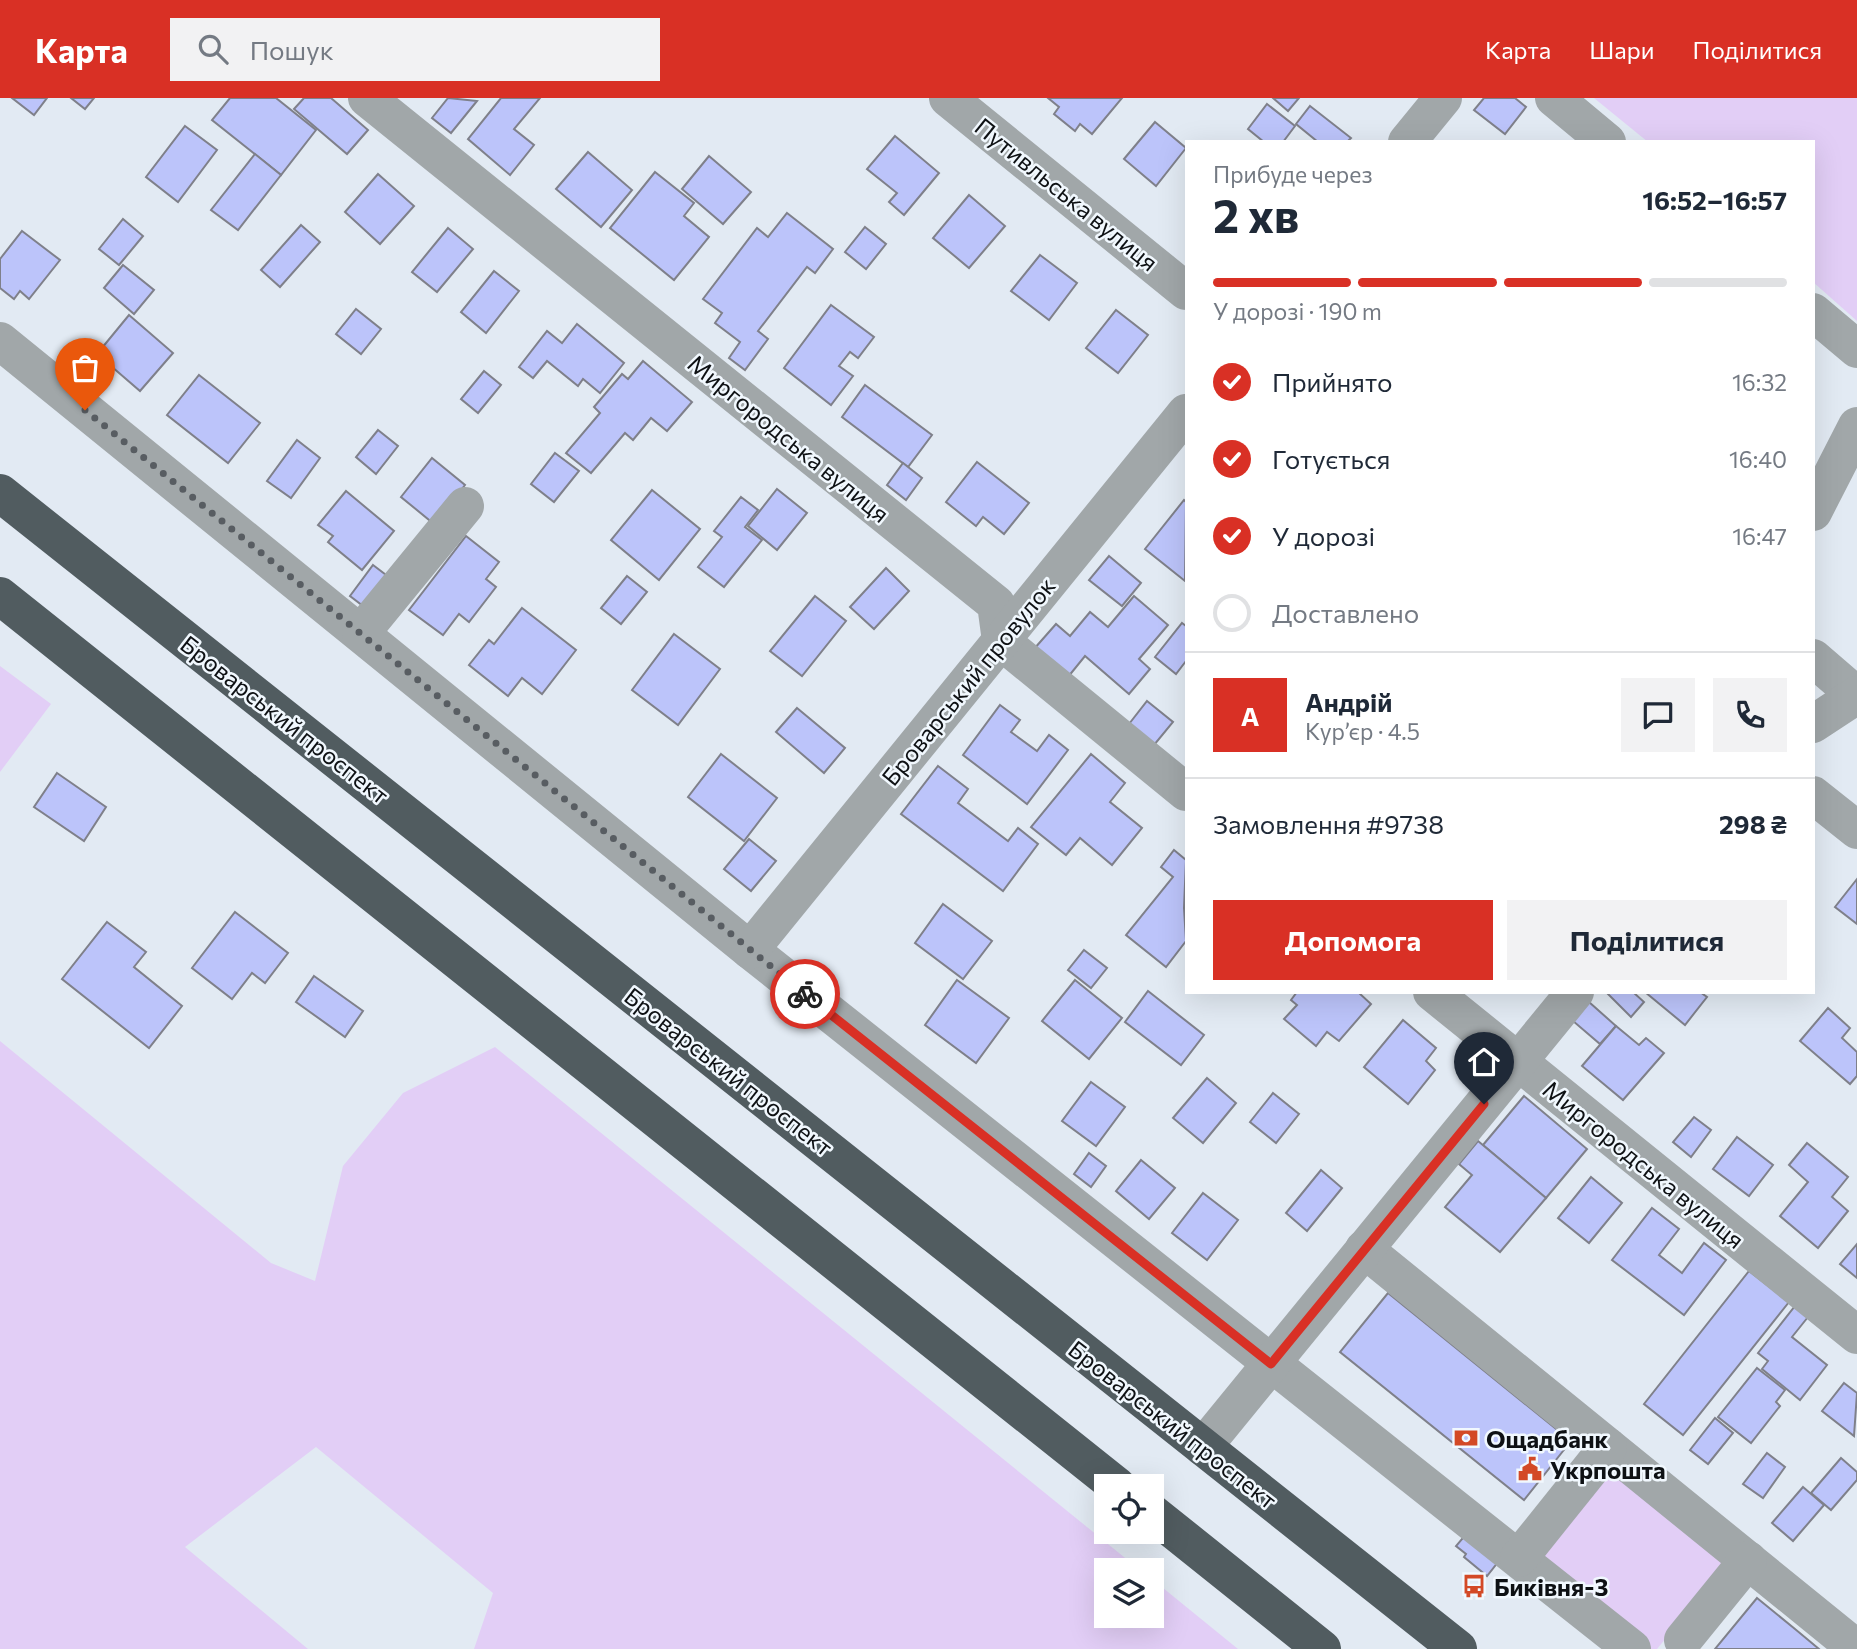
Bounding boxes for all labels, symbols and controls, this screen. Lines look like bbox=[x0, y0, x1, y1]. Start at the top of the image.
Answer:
search box bbox=[170, 18, 660, 81]
text: Карта bbox=[35, 29, 128, 70]
icon: search bbox=[194, 30, 232, 68]
text: Пошук bbox=[250, 34, 334, 65]
text: Карта bbox=[1485, 35, 1551, 64]
text: Шари bbox=[1589, 35, 1655, 64]
text: Поділитися bbox=[1693, 35, 1822, 64]
street label: Путивльська вулиця bbox=[970, 111, 1164, 277]
text: Прибуде через bbox=[1213, 160, 1373, 188]
text: 16:52–16:57 bbox=[1642, 184, 1787, 215]
text: 2 хв bbox=[1213, 186, 1299, 242]
text: У дорозі · 190 m bbox=[1213, 297, 1382, 325]
pin bbox=[55, 338, 115, 410]
street label: Миргородська вулиця bbox=[683, 348, 895, 528]
icon: bag bbox=[66, 349, 104, 387]
icon: check bbox=[1213, 363, 1251, 401]
text: Прийнято bbox=[1272, 366, 1393, 397]
text: 16:32 bbox=[1732, 368, 1787, 396]
icon: check bbox=[1213, 440, 1251, 478]
text: Готується bbox=[1272, 443, 1390, 474]
text: 16:40 bbox=[1729, 445, 1787, 473]
icon: check bbox=[1213, 517, 1251, 555]
text: У дорозі bbox=[1272, 520, 1375, 551]
text: 16:47 bbox=[1732, 522, 1787, 550]
street label: Броварський провулок bbox=[875, 571, 1061, 791]
text: Доставлено bbox=[1272, 597, 1419, 628]
street label: Броварський проспект bbox=[175, 629, 395, 809]
button: chat bbox=[1621, 678, 1695, 752]
button: phone bbox=[1713, 678, 1787, 752]
text: Андрій bbox=[1305, 686, 1392, 717]
text: А bbox=[1241, 700, 1259, 731]
text: Кур’єр · 4.5 bbox=[1305, 717, 1420, 745]
text: Замовлення #9738 bbox=[1213, 808, 1444, 839]
text: 298 ₴ bbox=[1719, 808, 1787, 839]
button: Допомога bbox=[1213, 900, 1493, 980]
button: Поділитися bbox=[1507, 900, 1787, 980]
courier bbox=[770, 959, 840, 1029]
icon: bike bbox=[786, 975, 824, 1013]
street label: Броварський проспект bbox=[619, 981, 839, 1161]
pin bbox=[1454, 1032, 1514, 1104]
icon: home bbox=[1465, 1043, 1503, 1081]
street label: Миргородська вулиця bbox=[1538, 1074, 1750, 1254]
street label: Броварський проспект bbox=[1063, 1334, 1283, 1514]
bank icon: Ощадбанк bbox=[1452, 1424, 1480, 1452]
place label: Ощадбанк bbox=[1486, 1424, 1609, 1453]
public building icon: Укрпошта bbox=[1516, 1455, 1544, 1483]
place label: Укрпошта bbox=[1550, 1455, 1666, 1484]
map controls bbox=[1094, 1474, 1164, 1628]
button: locate bbox=[1094, 1474, 1164, 1544]
button: layers bbox=[1094, 1558, 1164, 1628]
bus stop icon: Бикiвня-3 bbox=[1460, 1572, 1488, 1600]
place label: Бикiвня-3 bbox=[1494, 1572, 1608, 1601]

